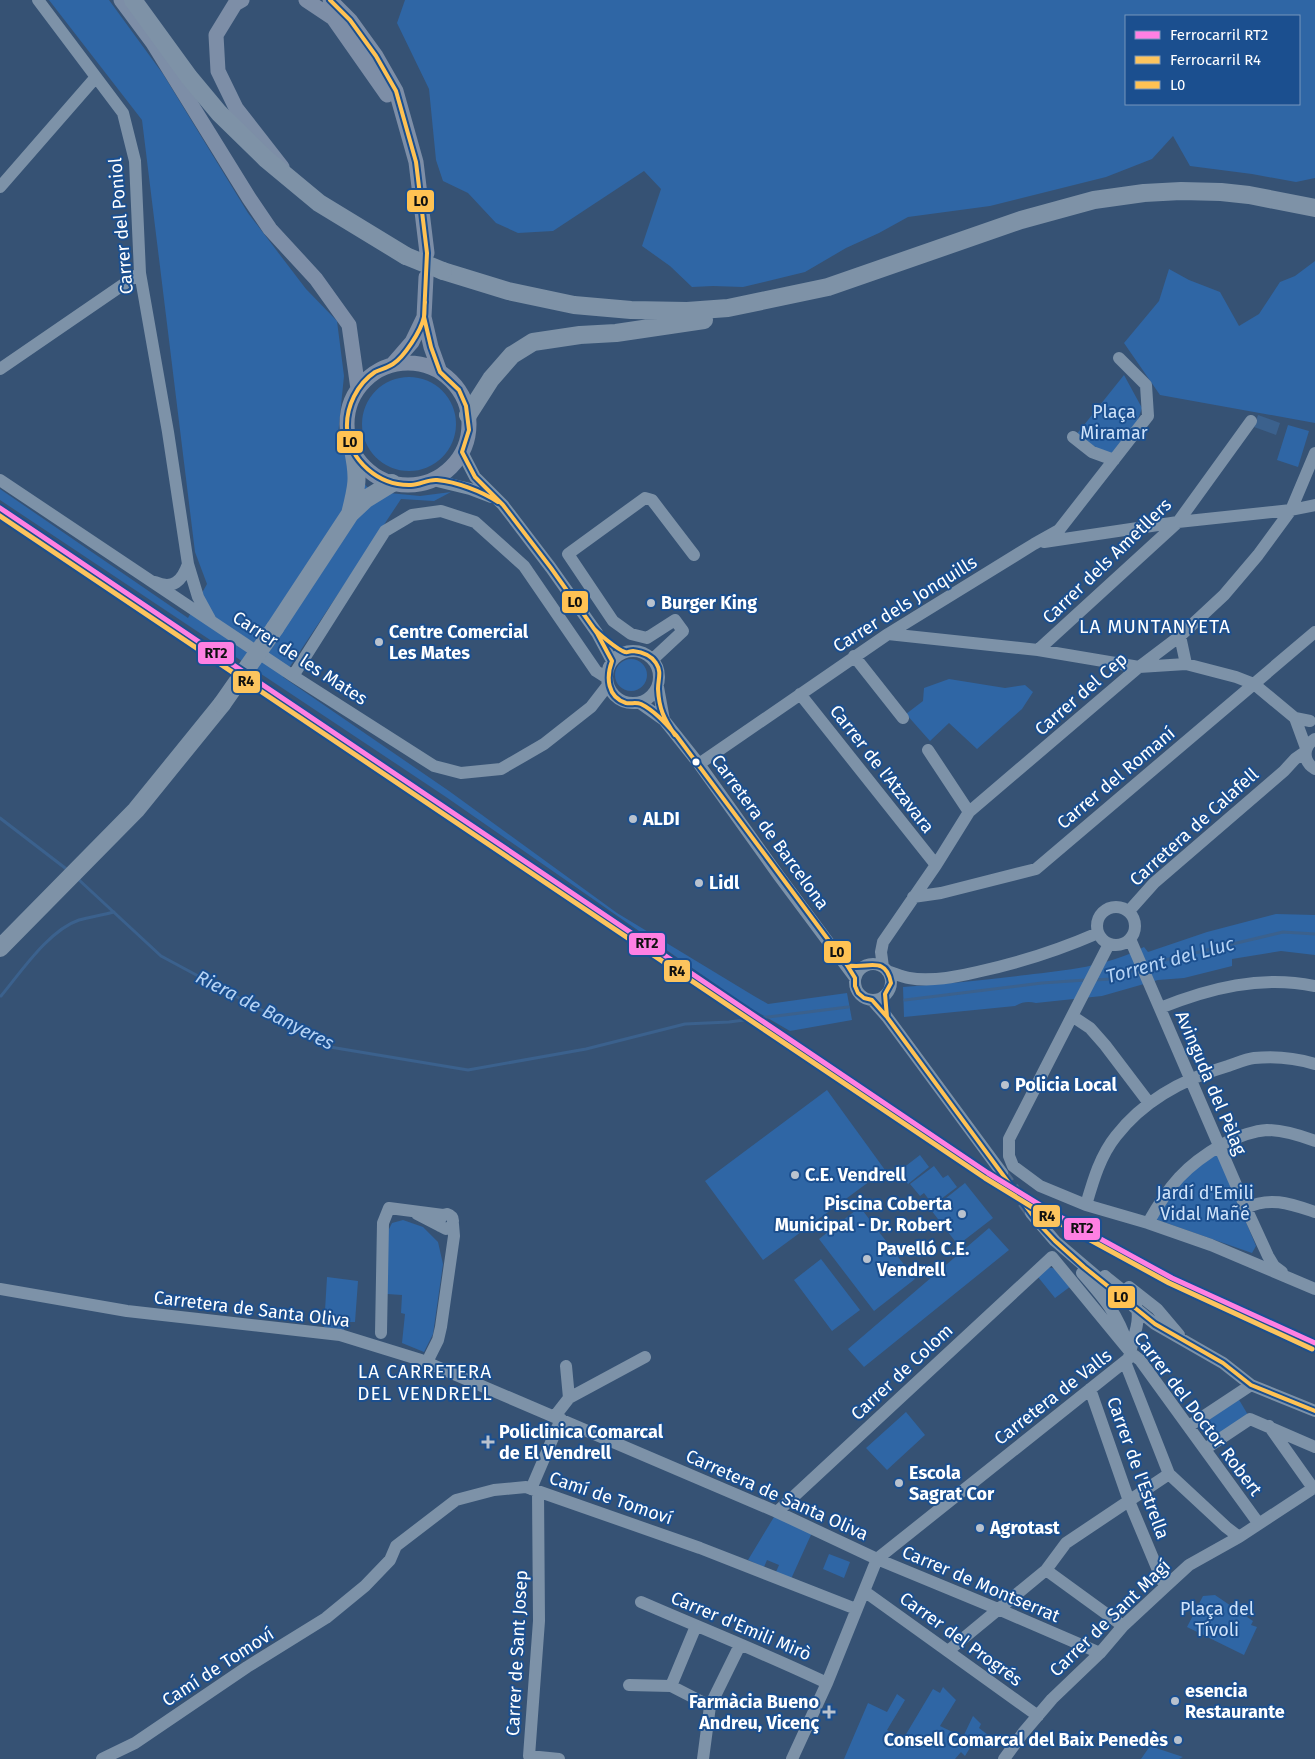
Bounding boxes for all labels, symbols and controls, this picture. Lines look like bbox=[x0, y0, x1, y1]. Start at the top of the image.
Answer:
legend bbox=[1125, 15, 1300, 105]
text: Ferrocarril RT2 bbox=[1170, 26, 1268, 44]
text: Ferrocarril R4 bbox=[1170, 51, 1261, 69]
text: L0 bbox=[1170, 76, 1185, 94]
street label: Carrer del Poniol bbox=[104, 157, 138, 295]
line badge: L0 bbox=[406, 189, 435, 213]
text: L0 bbox=[414, 193, 428, 210]
park label: Plaça Miramar bbox=[1080, 401, 1148, 444]
line badge: L0 bbox=[336, 430, 364, 454]
text: L0 bbox=[343, 434, 357, 451]
street label: Carrer dels Ametllers bbox=[1038, 494, 1176, 628]
street label: Carrer dels Jonquills bbox=[829, 551, 981, 657]
line badge: L0 bbox=[561, 590, 589, 614]
place label: Burger King bbox=[661, 592, 757, 614]
text: L0 bbox=[568, 594, 582, 611]
marker: Burger King bbox=[645, 597, 657, 609]
street label: Carrer de les Mates bbox=[228, 606, 372, 710]
district label: LA MUNTANYETA bbox=[1079, 615, 1231, 638]
place label: Centre Comercial Les Mates bbox=[389, 621, 529, 664]
marker: Centre Comercial Les Mates bbox=[373, 636, 385, 648]
line badge: RT2 bbox=[197, 641, 235, 665]
text: RT2 bbox=[204, 645, 228, 662]
street label: Carrer del Cep bbox=[1030, 648, 1132, 740]
line badge: R4 bbox=[232, 670, 261, 694]
text: R4 bbox=[238, 673, 254, 690]
street label: Carrer de l'Atzavara bbox=[825, 700, 939, 838]
street label: Carrer del Romaní bbox=[1053, 722, 1179, 834]
street label: Carretera de Barcelona bbox=[706, 750, 834, 914]
unlabelled marker bbox=[691, 757, 701, 767]
street label: Carretera de Calafell bbox=[1125, 763, 1263, 891]
place label: ALDI bbox=[642, 808, 680, 830]
marker: ALDI bbox=[627, 813, 639, 825]
place label: Lidl bbox=[709, 872, 740, 894]
marker: Lidl bbox=[693, 877, 705, 889]
line badge: RT2 bbox=[628, 932, 666, 956]
water label: Torrent del Lluc bbox=[1103, 932, 1237, 988]
text: RT2 bbox=[635, 935, 659, 952]
line badge: L0 bbox=[823, 940, 852, 964]
text: L0 bbox=[830, 944, 844, 961]
line badge: R4 bbox=[663, 959, 691, 983]
text: R4 bbox=[669, 963, 685, 980]
water label: Riera de Banyeres bbox=[192, 965, 338, 1055]
street label: Avinguda del Pèlag bbox=[1171, 1008, 1252, 1159]
place label: Policia Local bbox=[1015, 1074, 1117, 1096]
marker: Policia Local bbox=[999, 1079, 1011, 1091]
place label: C.E. Vendrell bbox=[805, 1164, 907, 1186]
marker: C.E. Vendrell bbox=[789, 1169, 801, 1181]
park label: Jardí d'Emili Vidal Mañé bbox=[1156, 1182, 1254, 1225]
place label: Piscina Coberta Municipal - Dr. Robert bbox=[775, 1193, 953, 1236]
line badge: R4 bbox=[1032, 1204, 1061, 1228]
marker: Piscina Coberta Municipal - Dr. Robert bbox=[956, 1208, 968, 1220]
text: R4 bbox=[1039, 1208, 1055, 1225]
line badge: RT2 bbox=[1063, 1217, 1101, 1241]
text: RT2 bbox=[1070, 1220, 1094, 1237]
place label: Pavelló C.E. Vendrell bbox=[876, 1238, 969, 1281]
marker: Pavelló C.E. Vendrell bbox=[861, 1253, 873, 1265]
line badge: L0 bbox=[1107, 1285, 1136, 1309]
street label: Carretera de Santa Oliva bbox=[153, 1286, 351, 1332]
text: L0 bbox=[1114, 1289, 1128, 1306]
street label: Carrer de Colom bbox=[846, 1319, 958, 1425]
street label: Carrer del Doctor Robert bbox=[1129, 1328, 1267, 1501]
street label: Carretera de Valls bbox=[990, 1344, 1116, 1450]
district label: LA CARRETERA DEL VENDRELL bbox=[357, 1360, 493, 1405]
street label: Carrer de l'Estrella bbox=[1102, 1394, 1174, 1542]
place label: Policlinica Comarcal de El Vendrell bbox=[499, 1421, 664, 1464]
marker: Policlinica Comarcal de El Vendrell bbox=[481, 1435, 495, 1449]
street label: Carretera de Santa Oliva bbox=[682, 1445, 872, 1545]
place label: Escola Sagrat Cor bbox=[909, 1462, 995, 1505]
street label: Camí de Tomoví bbox=[546, 1467, 676, 1529]
marker: Escola Sagrat Cor bbox=[893, 1477, 905, 1489]
place label: Agrotast bbox=[989, 1517, 1061, 1539]
marker: Agrotast bbox=[974, 1522, 986, 1534]
street label: Carrer de Montserrat bbox=[899, 1541, 1064, 1627]
street label: Carrer de Sant Magí bbox=[1045, 1555, 1175, 1681]
street label: Carrer de Sant Josep bbox=[502, 1569, 532, 1737]
street label: Carrer d'Emili Mirò bbox=[667, 1586, 815, 1666]
street label: Carrer del Progrés bbox=[895, 1587, 1027, 1691]
park label: Plaça del Tívoli bbox=[1180, 1598, 1254, 1641]
street label: Camí de Tomoví bbox=[158, 1623, 278, 1711]
place label: esencia Restaurante bbox=[1185, 1680, 1285, 1723]
place label: Farmàcia Bueno Andreu, Vicenç bbox=[689, 1691, 819, 1734]
marker: esencia Restaurante bbox=[1169, 1695, 1181, 1707]
marker: Farmàcia Bueno Andreu, Vicenç bbox=[823, 1706, 835, 1718]
place label: Consell Comarcal del Baix Penedès bbox=[884, 1729, 1168, 1751]
marker: Consell Comarcal del Baix Penedès bbox=[1172, 1734, 1184, 1746]

